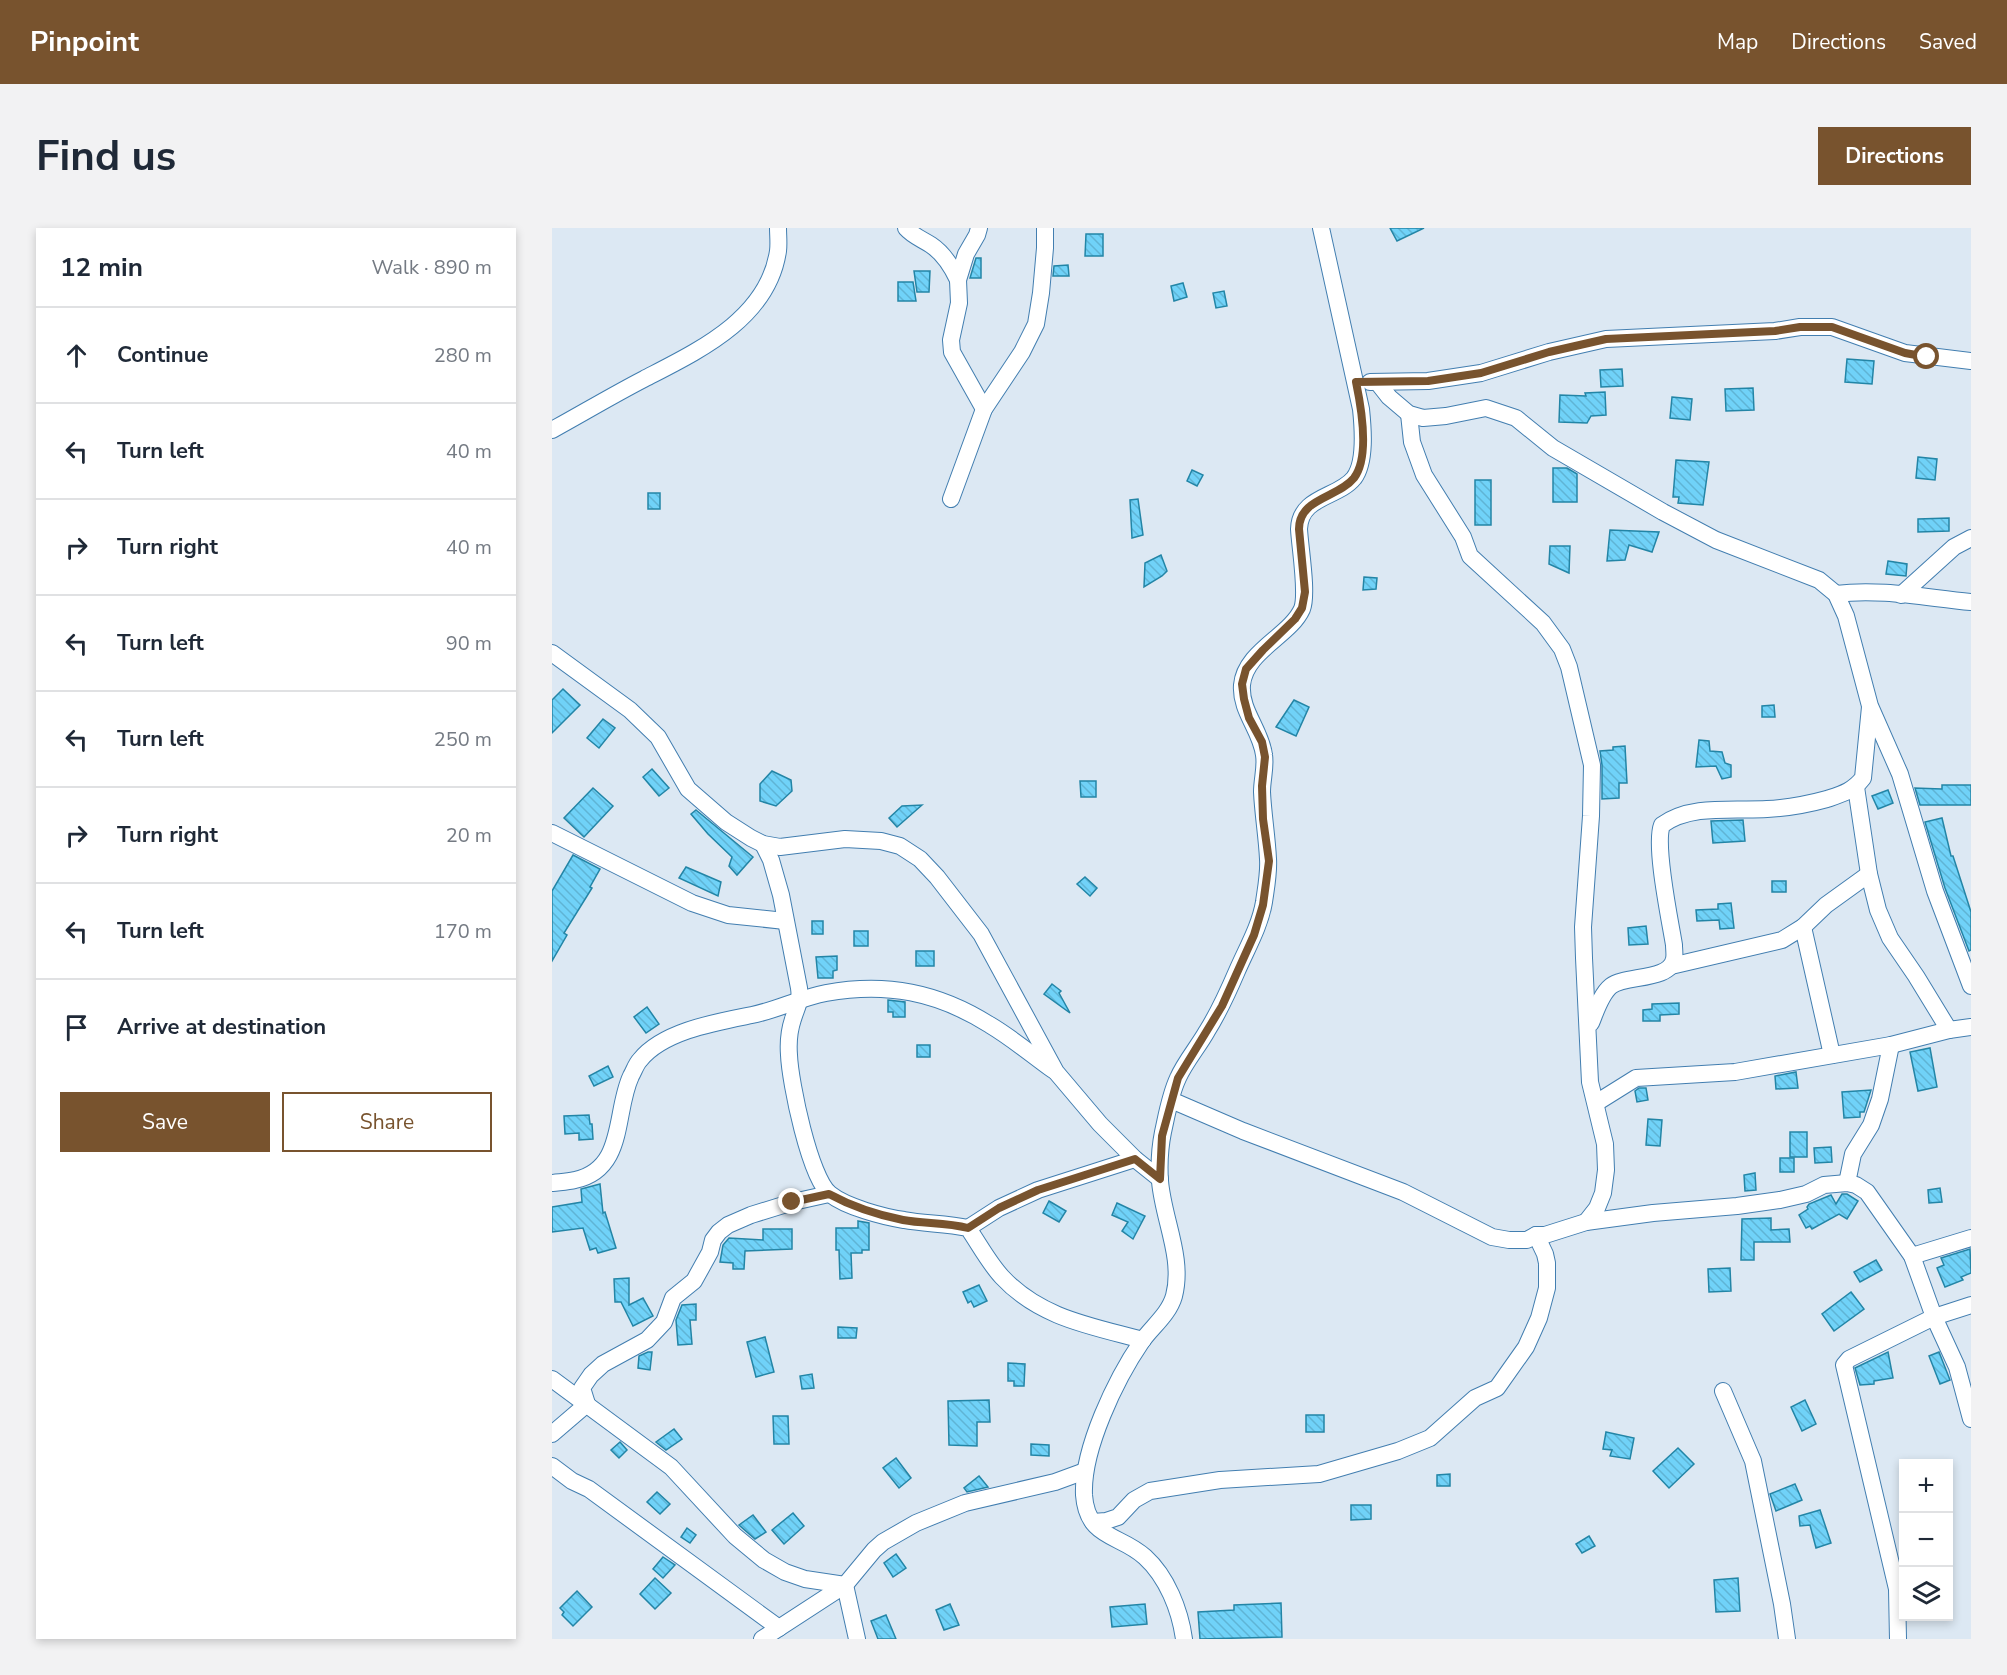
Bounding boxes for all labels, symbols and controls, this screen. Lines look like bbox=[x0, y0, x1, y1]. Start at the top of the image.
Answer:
text: Pinpoint bbox=[30, 23, 139, 61]
text: Map bbox=[1717, 28, 1758, 56]
text: Directions bbox=[1791, 28, 1886, 56]
text: Saved bbox=[1919, 28, 1977, 56]
button: Directions bbox=[1818, 127, 1971, 185]
text: Find us bbox=[36, 128, 176, 185]
text: 12 min bbox=[60, 250, 143, 285]
text: Walk · 890 m bbox=[372, 254, 492, 281]
icon: ahead bbox=[60, 339, 93, 372]
text: Continue bbox=[117, 340, 208, 370]
text: 280 m bbox=[434, 342, 492, 369]
route start bbox=[1913, 343, 1939, 369]
icon: left bbox=[60, 435, 93, 468]
text: Turn left bbox=[117, 436, 204, 466]
text: 40 m bbox=[446, 438, 492, 465]
icon: right bbox=[60, 531, 93, 564]
text: Turn right bbox=[117, 532, 218, 562]
text: 40 m bbox=[446, 534, 492, 561]
icon: left bbox=[60, 627, 93, 660]
text: Turn left bbox=[117, 628, 204, 658]
text: 90 m bbox=[446, 630, 492, 657]
icon: left bbox=[60, 723, 93, 756]
text: Turn left bbox=[117, 724, 204, 754]
text: 250 m bbox=[434, 726, 492, 753]
icon: right bbox=[60, 819, 93, 852]
text: Turn right bbox=[117, 820, 218, 850]
text: 20 m bbox=[446, 822, 492, 849]
icon: left bbox=[60, 915, 93, 948]
text: Turn left bbox=[117, 916, 204, 946]
text: 170 m bbox=[434, 918, 492, 945]
icon: arrive bbox=[60, 1011, 93, 1044]
text: Arrive at destination bbox=[117, 1012, 326, 1042]
button: Save bbox=[60, 1092, 270, 1152]
button: Share bbox=[282, 1092, 492, 1152]
route end bbox=[778, 1188, 804, 1214]
map controls bbox=[1899, 1459, 1953, 1621]
button: + bbox=[1899, 1459, 1953, 1513]
button: − bbox=[1899, 1513, 1953, 1567]
button: layers bbox=[1899, 1567, 1953, 1621]

